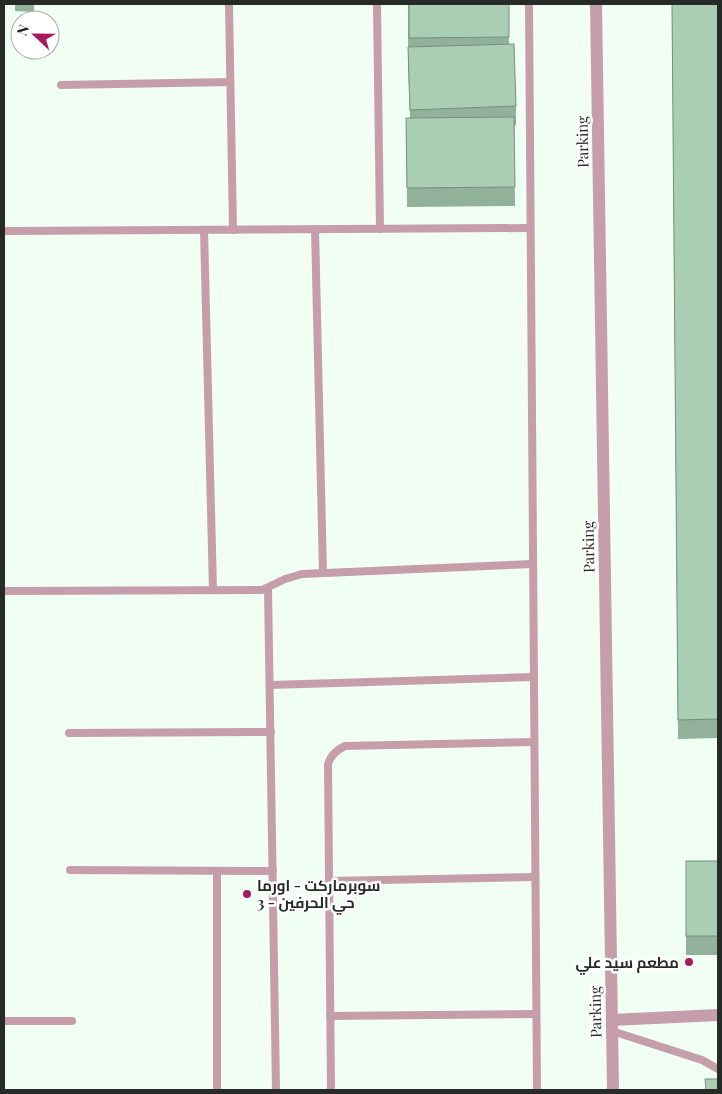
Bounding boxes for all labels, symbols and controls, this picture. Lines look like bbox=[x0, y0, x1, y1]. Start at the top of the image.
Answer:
north arrow bbox=[10, 10, 60, 60]
text: N bbox=[12, 22, 33, 38]
street label: Parking bbox=[572, 116, 592, 168]
street label: Parking bbox=[578, 521, 598, 573]
place label: سوبرماركت - اورما 3 - حي الحرفين bbox=[257, 875, 380, 915]
marker: سوبرماركت - اورما 3 - حي الحرفين bbox=[241, 888, 253, 900]
place label: مطعم سيد علي bbox=[576, 952, 679, 975]
marker: مطعم سيد علي bbox=[683, 956, 695, 968]
street label: Parking bbox=[585, 986, 605, 1038]

